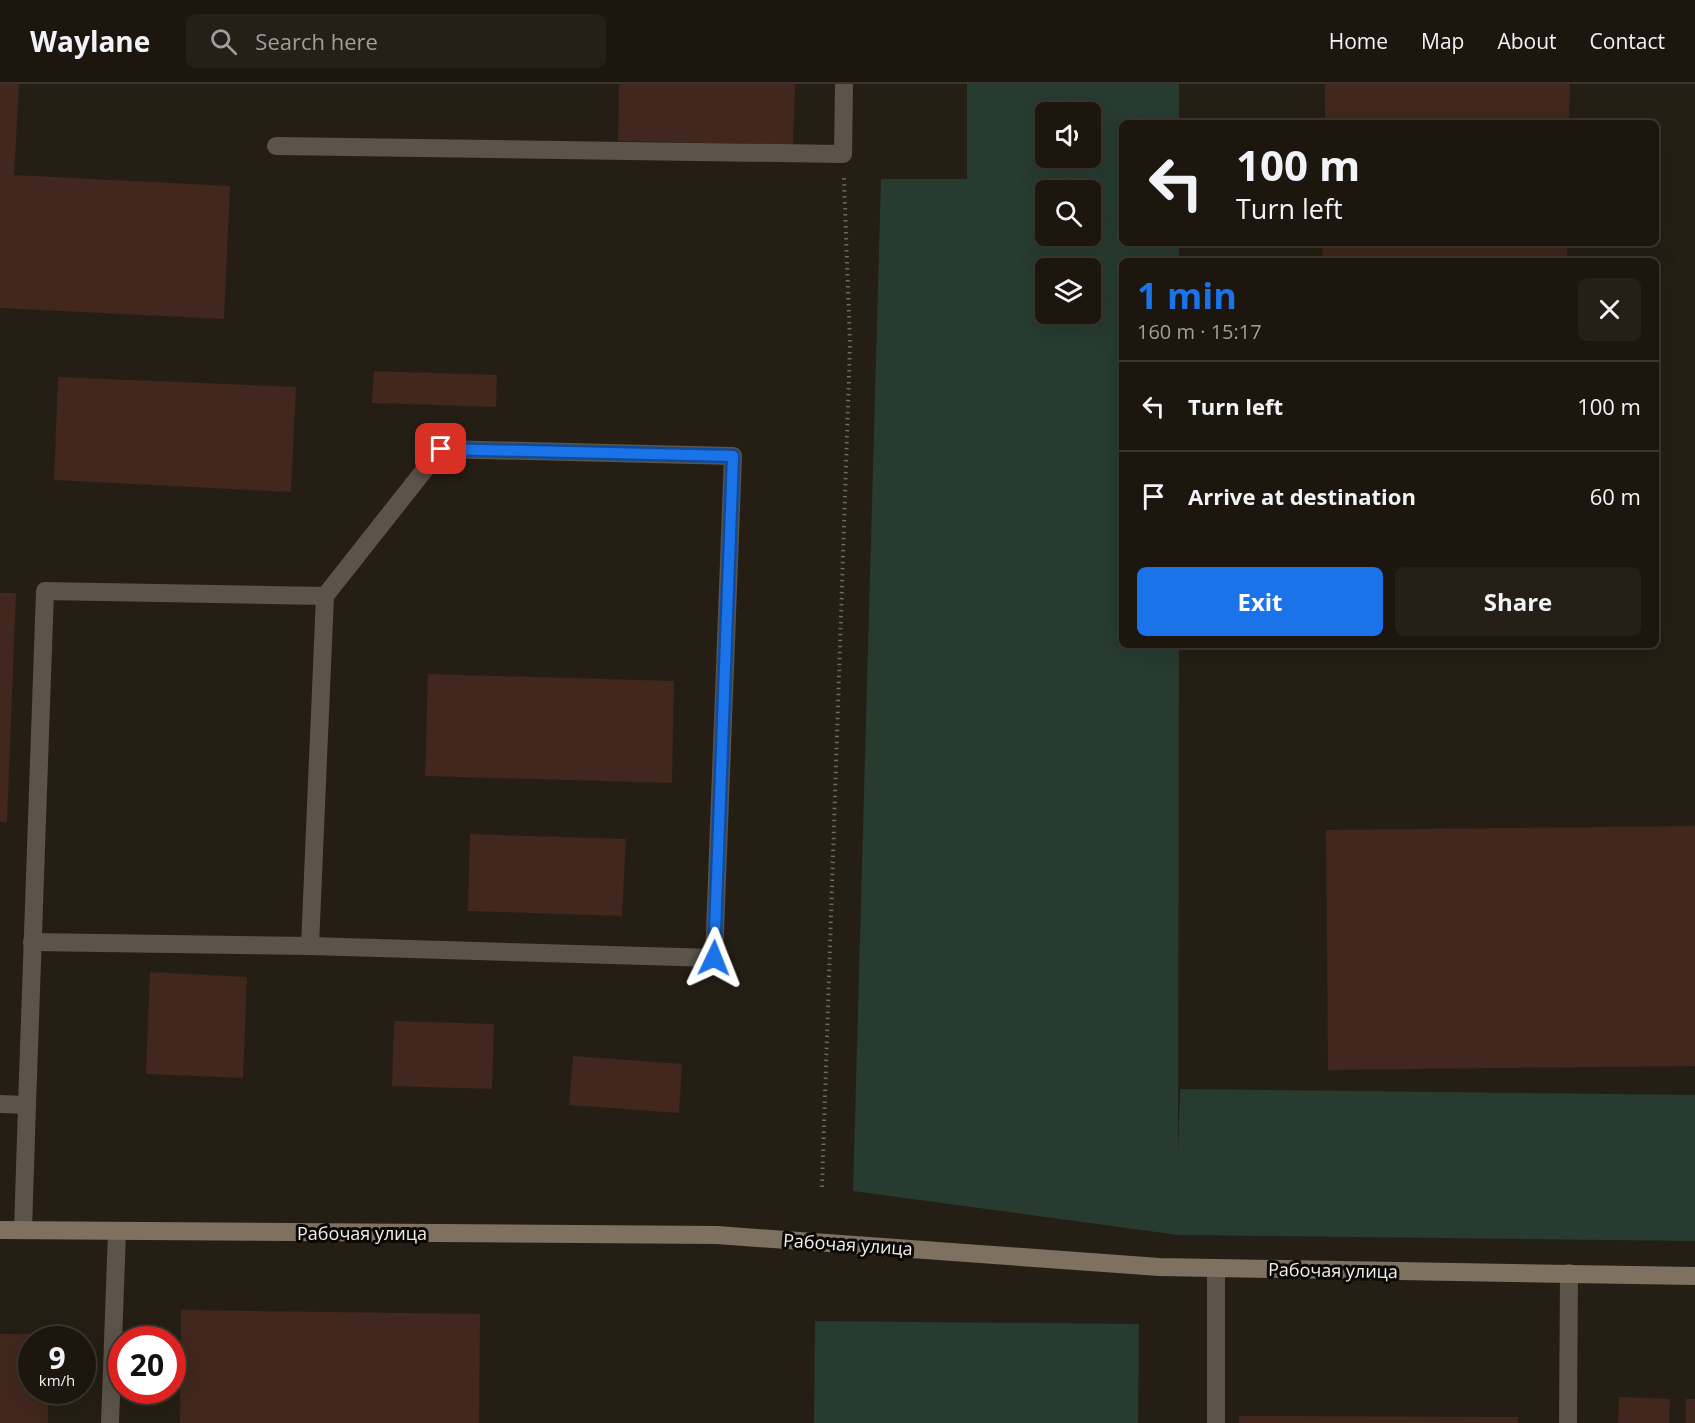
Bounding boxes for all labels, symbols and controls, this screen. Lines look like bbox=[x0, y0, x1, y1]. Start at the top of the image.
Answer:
search box bbox=[186, 14, 606, 68]
text: Waylane bbox=[30, 22, 150, 60]
icon: search bbox=[207, 25, 240, 58]
text: Search here bbox=[255, 26, 378, 56]
text: Home bbox=[1329, 27, 1388, 55]
text: Map bbox=[1421, 27, 1464, 55]
text: About bbox=[1497, 27, 1557, 55]
text: Contact bbox=[1590, 27, 1665, 55]
map controls bbox=[1035, 102, 1101, 324]
button: sound bbox=[1035, 102, 1101, 168]
text: 100 m bbox=[1236, 136, 1360, 193]
icon: left bbox=[1137, 144, 1215, 222]
button: search bbox=[1035, 180, 1101, 246]
text: Turn left bbox=[1236, 190, 1343, 227]
button: layers bbox=[1035, 258, 1101, 324]
text: 1 min bbox=[1137, 271, 1237, 320]
button: close bbox=[1578, 278, 1641, 341]
text: 160 m · 15:17 bbox=[1137, 318, 1262, 345]
icon: left bbox=[1137, 390, 1170, 423]
text: Turn left bbox=[1188, 391, 1283, 421]
text: 100 m bbox=[1577, 391, 1641, 421]
pin bbox=[415, 423, 466, 474]
icon: arrive bbox=[424, 432, 457, 465]
icon: arrive bbox=[1137, 480, 1170, 513]
text: Arrive at destination bbox=[1188, 481, 1416, 511]
text: 60 m bbox=[1590, 481, 1641, 511]
button: Exit bbox=[1137, 567, 1383, 636]
button: Share bbox=[1395, 567, 1641, 636]
position arrow bbox=[682, 926, 746, 990]
street label: Рабочая улица bbox=[297, 1221, 427, 1245]
street label: Рабочая улица bbox=[782, 1227, 914, 1261]
street label: Рабочая улица bbox=[1268, 1257, 1398, 1283]
speed limit sign: 20 bbox=[108, 1326, 186, 1404]
text: 9 bbox=[48, 1337, 66, 1378]
text: km/h bbox=[39, 1370, 75, 1390]

